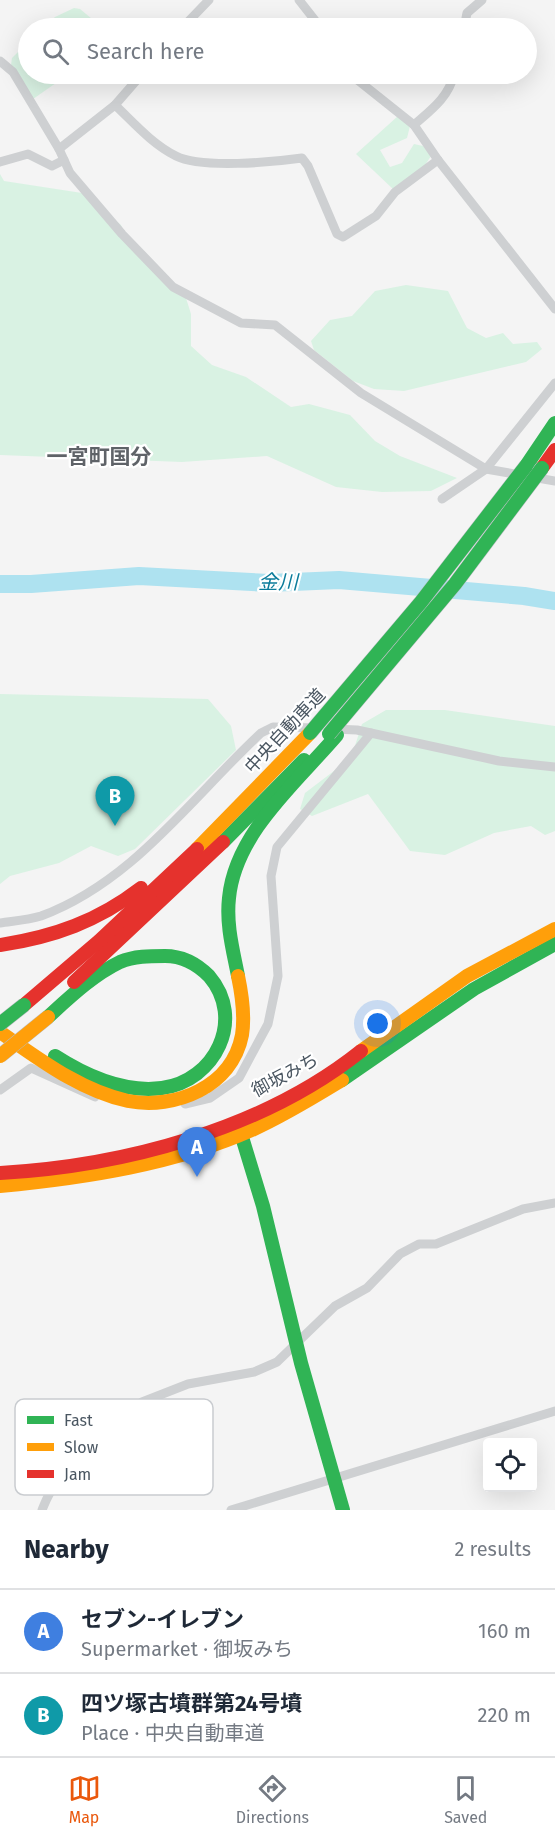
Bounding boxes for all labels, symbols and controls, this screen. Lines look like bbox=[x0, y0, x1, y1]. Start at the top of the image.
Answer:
search box bbox=[18, 18, 537, 84]
icon: search bbox=[39, 35, 72, 68]
text: Search here bbox=[87, 38, 205, 65]
district label: 一宮町国分 bbox=[47, 444, 152, 470]
water label: 金川 bbox=[258, 570, 300, 594]
street label: 中央自動車道 bbox=[240, 684, 330, 778]
pin: B bbox=[96, 776, 134, 826]
your location bbox=[363, 1009, 392, 1038]
street label: 御坂みち bbox=[248, 1048, 322, 1102]
pin: A bbox=[178, 1128, 216, 1177]
legend bbox=[15, 1399, 213, 1495]
text: Fast bbox=[64, 1411, 93, 1430]
text: Slow bbox=[64, 1438, 99, 1457]
map controls bbox=[483, 1438, 537, 1492]
button: locate bbox=[483, 1438, 537, 1492]
text: Jam bbox=[64, 1465, 91, 1484]
text: Nearby bbox=[24, 1534, 109, 1565]
text: 2 results bbox=[454, 1537, 531, 1561]
text: セブン-イレブン bbox=[81, 1606, 244, 1633]
text: A bbox=[38, 1619, 49, 1643]
text: 160 m bbox=[478, 1619, 531, 1643]
text: Supermarket · 御坂みち bbox=[81, 1637, 293, 1661]
text: 四ツ塚古墳群第24号墳 bbox=[81, 1690, 302, 1717]
text: B bbox=[37, 1703, 50, 1727]
text: 220 m bbox=[478, 1703, 531, 1727]
text: Place · 中央自動車道 bbox=[81, 1721, 265, 1745]
tab: Map bbox=[68, 1772, 101, 1827]
tab: Directions bbox=[236, 1772, 309, 1827]
tab: Saved bbox=[444, 1772, 487, 1827]

